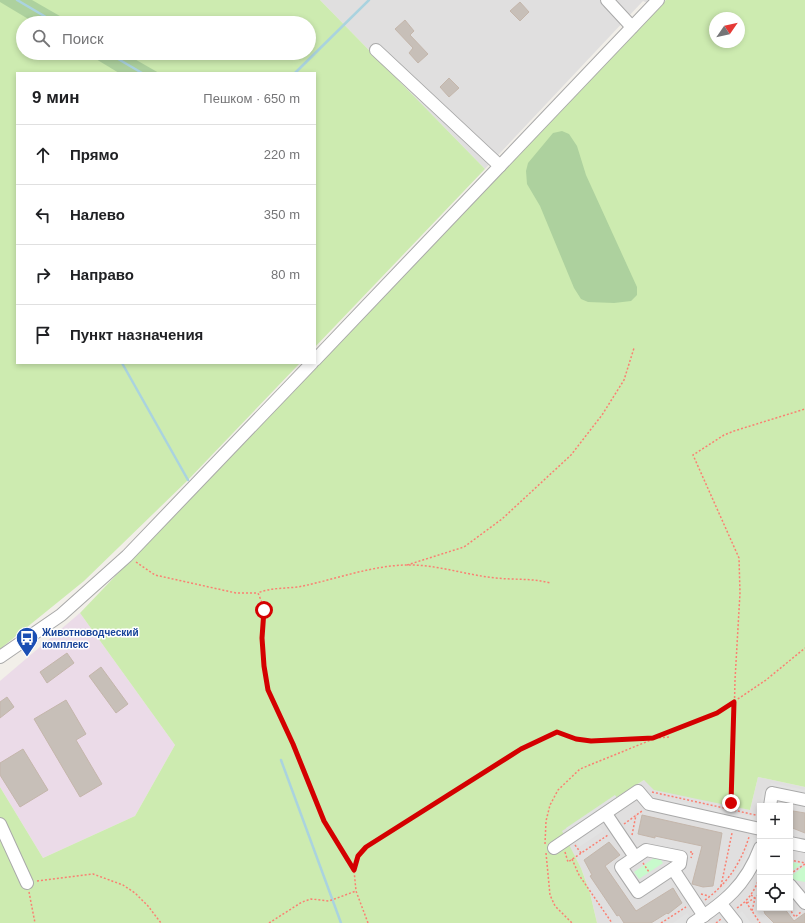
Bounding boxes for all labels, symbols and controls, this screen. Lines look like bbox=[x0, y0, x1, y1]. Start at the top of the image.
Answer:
north arrow bbox=[709, 12, 745, 48]
search box bbox=[16, 16, 316, 60]
icon: search bbox=[30, 27, 52, 49]
text: Поиск bbox=[62, 30, 104, 47]
text: 9 мин bbox=[32, 88, 79, 107]
text: Пешком · 650 m bbox=[203, 91, 300, 106]
icon: ahead bbox=[32, 144, 54, 166]
text: Прямо bbox=[70, 146, 119, 163]
text: 220 m bbox=[264, 147, 300, 162]
icon: left bbox=[32, 204, 54, 226]
text: Налево bbox=[70, 206, 125, 223]
text: 350 m bbox=[264, 207, 300, 222]
icon: right bbox=[32, 264, 54, 286]
text: Направо bbox=[70, 266, 134, 283]
text: 80 m bbox=[271, 267, 300, 282]
icon: arrive bbox=[32, 324, 54, 346]
text: Пункт назначения bbox=[70, 326, 203, 343]
route start bbox=[255, 601, 273, 619]
bus stop icon: Животноводческий комплекс bbox=[14, 625, 40, 658]
place label: Животноводческий комплекс bbox=[41, 627, 139, 650]
route end bbox=[722, 794, 740, 812]
map controls bbox=[757, 803, 793, 911]
button: + bbox=[757, 803, 793, 839]
button: − bbox=[757, 839, 793, 875]
button: locate bbox=[757, 875, 793, 911]

